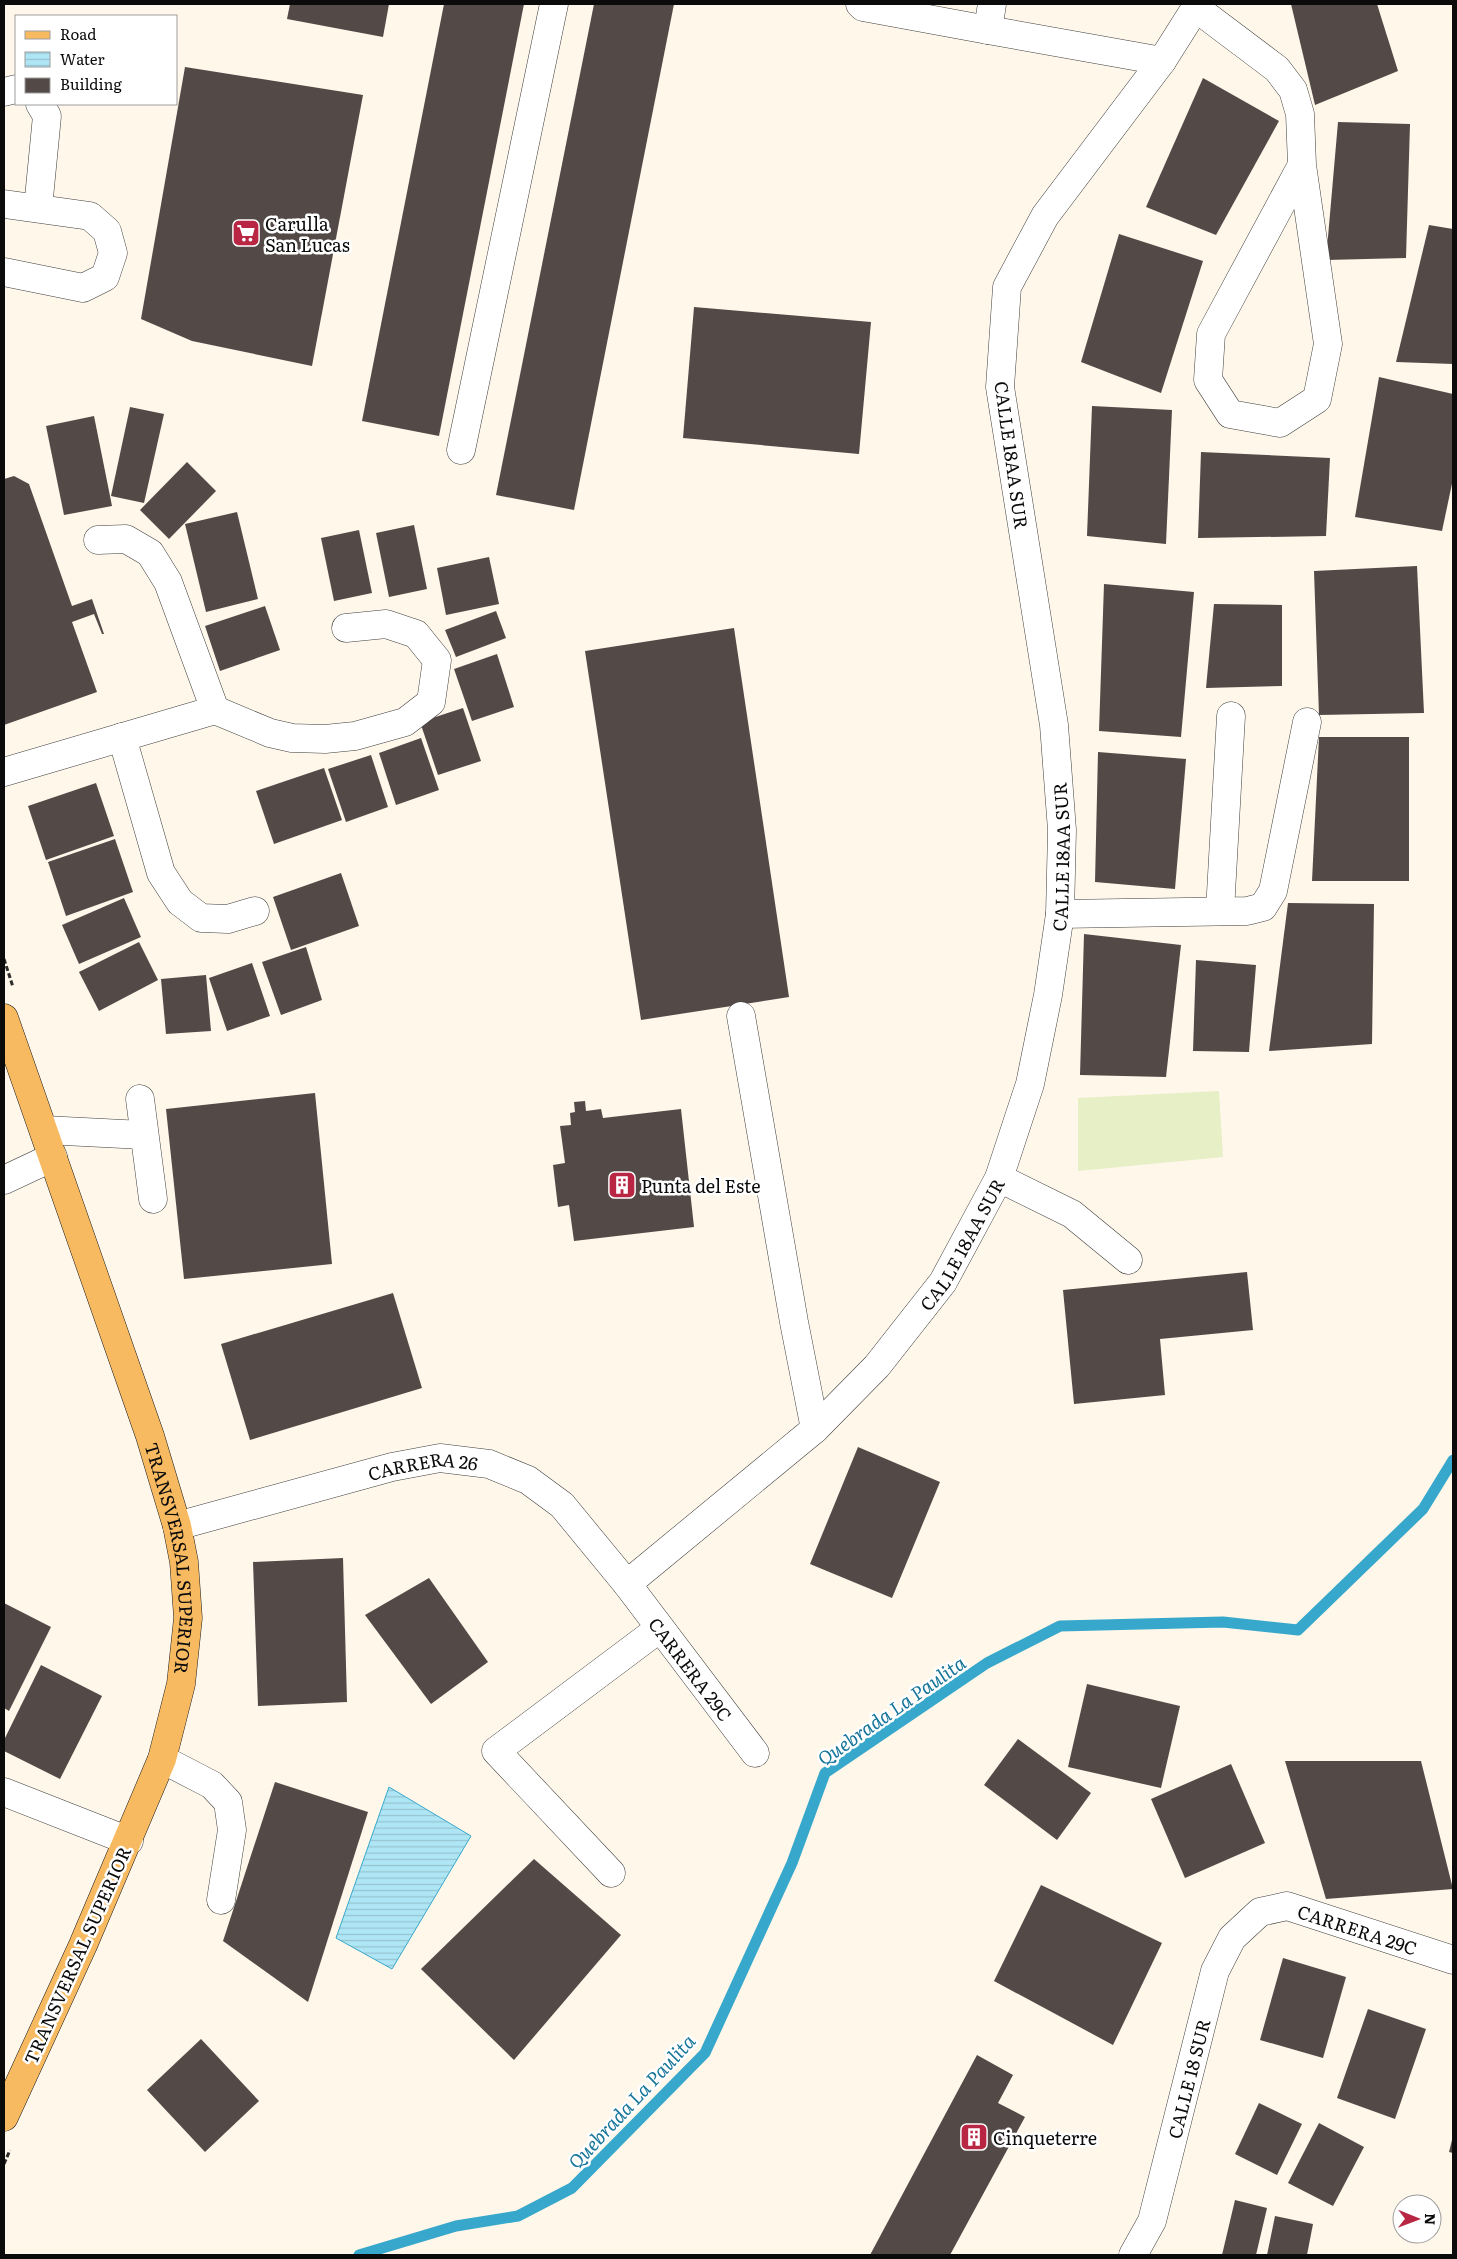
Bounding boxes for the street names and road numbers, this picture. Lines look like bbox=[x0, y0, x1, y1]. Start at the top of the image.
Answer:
street label: CALLE 18AA SUR bbox=[988, 379, 1036, 531]
street label: CALLE 18AA SUR bbox=[1044, 781, 1076, 933]
street label: CALLE 18AA SUR bbox=[912, 1173, 1010, 1316]
street label: TRANSVERSAL SUPERIOR bbox=[139, 1439, 202, 1676]
street label: CARRERA 26 bbox=[364, 1444, 480, 1487]
street label: CARRERA 29C bbox=[643, 1611, 739, 1726]
street label: TRANSVERSAL SUPERIOR bbox=[17, 1842, 137, 2068]
street label: CARRERA 29C bbox=[1294, 1897, 1421, 1961]
street label: CALLE 18 SUR bbox=[1160, 2016, 1216, 2141]

